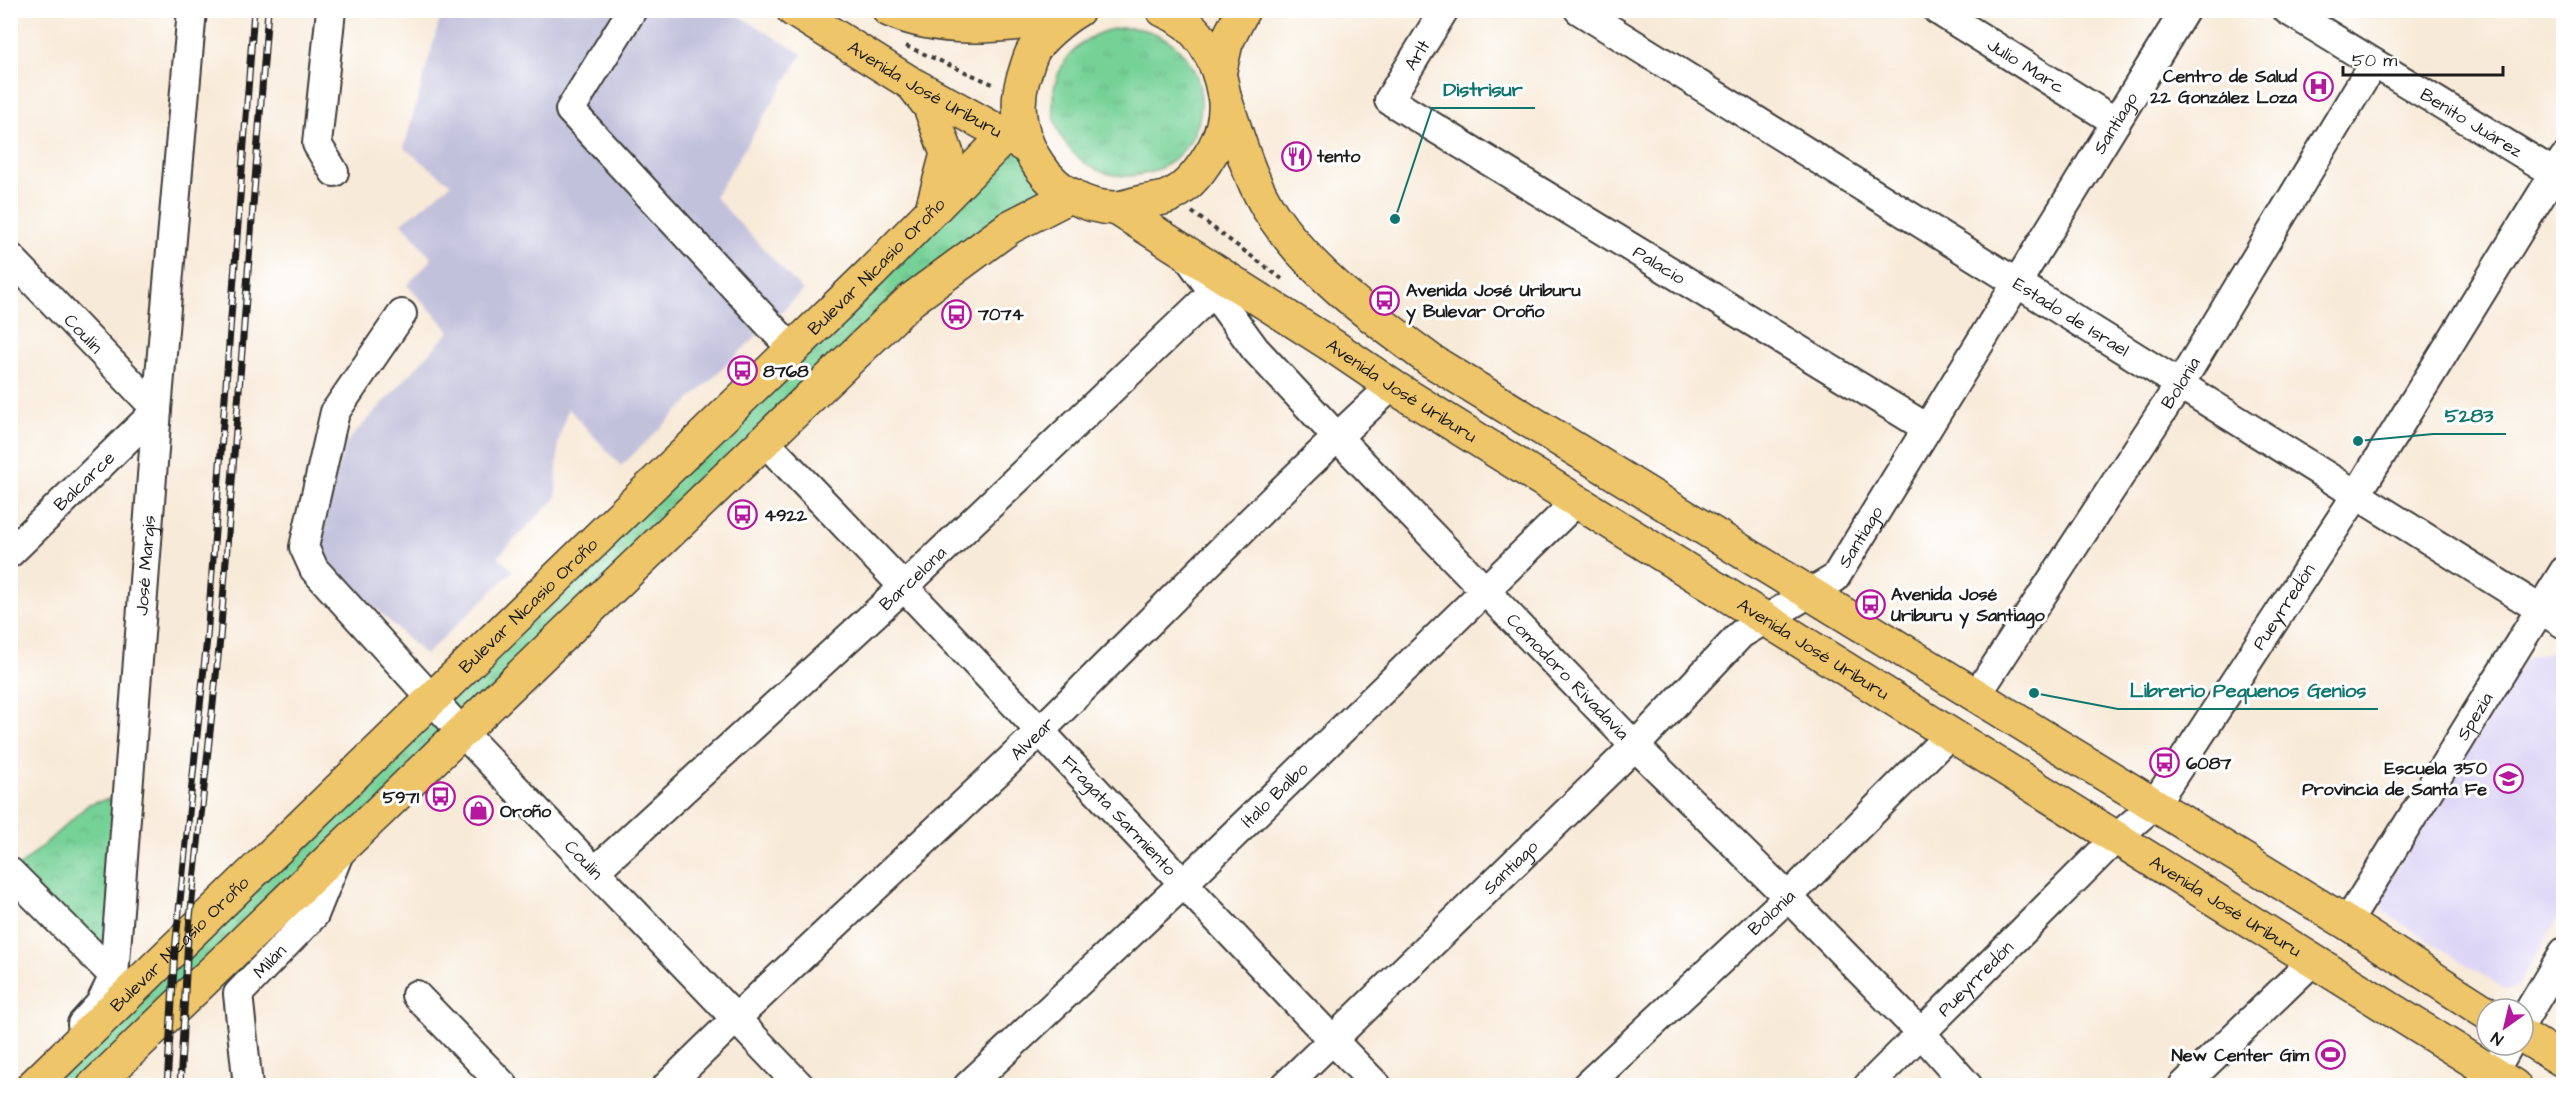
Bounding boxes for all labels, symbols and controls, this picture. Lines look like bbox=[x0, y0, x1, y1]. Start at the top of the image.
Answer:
street label: Julio Marc bbox=[1982, 32, 2069, 100]
street label: Avenida José Uriburu bbox=[843, 35, 1007, 144]
street label: Arlt bbox=[1399, 35, 1437, 75]
scale bar bbox=[2343, 39, 2504, 77]
text: 50 m bbox=[2352, 48, 2397, 73]
place label: Centro de Salud 22 González Loza bbox=[2149, 64, 2298, 110]
callout: Distrisur bbox=[1432, 70, 1535, 108]
hospital icon: Centro de Salud 22 González Loza bbox=[2302, 70, 2334, 102]
text: Distrisur bbox=[1443, 76, 1524, 104]
street label: Benito Juárez bbox=[2415, 82, 2527, 164]
street label: Santiago bbox=[2087, 88, 2144, 159]
restaurant icon: tento bbox=[1280, 140, 1312, 172]
place label: tento bbox=[1316, 144, 1361, 169]
street label: Bulevar Nicasio Oroño bbox=[802, 192, 951, 341]
street label: Palacio bbox=[1628, 240, 1690, 291]
street label: Estado de Israel bbox=[2008, 272, 2134, 363]
place label: Avenida José Uriburu y Bulevar Oroño bbox=[1406, 278, 1581, 325]
bus stop icon: Avenida José Uriburu y Bulevar Oroño bbox=[1369, 284, 1401, 316]
bus stop icon: 7074 bbox=[941, 298, 973, 330]
place label: 7074 bbox=[977, 302, 1025, 327]
street label: Coulin bbox=[58, 308, 108, 359]
street label: Avenida José Uriburu bbox=[1321, 333, 1481, 449]
street label: Bolonia bbox=[2155, 352, 2206, 414]
bus stop icon: 8768 bbox=[726, 355, 758, 387]
place label: 8768 bbox=[763, 359, 809, 384]
callout: 5283 bbox=[2433, 396, 2506, 434]
text: 5283 bbox=[2445, 402, 2494, 430]
street label: Balcarce bbox=[48, 446, 121, 517]
bus stop icon: 4922 bbox=[727, 499, 759, 531]
street label: Santiago bbox=[1832, 501, 1889, 573]
place label: 4922 bbox=[764, 503, 808, 528]
street label: José Margis bbox=[129, 514, 162, 617]
street label: Bulevar Nicasio Oroño bbox=[453, 532, 604, 679]
street label: Barcelona bbox=[874, 541, 952, 617]
street label: Pueyrredón bbox=[2247, 559, 2321, 655]
place label: Avenida José Uriburu y Santiago bbox=[1891, 582, 2046, 629]
bus stop icon: Avenida José Uriburu y Santiago bbox=[1854, 588, 1886, 620]
street label: Avenida José Uriburu bbox=[1732, 592, 1894, 706]
street label: Comodoro Rivadavia bbox=[1500, 608, 1635, 746]
callout: Librerio Pequenos Genios bbox=[2118, 671, 2378, 709]
text: Librerio Pequenos Genios bbox=[2130, 677, 2366, 705]
street label: Spezia bbox=[2451, 688, 2499, 745]
street label: Alvear bbox=[1005, 712, 1060, 766]
bus stop icon: 6087 bbox=[2149, 747, 2181, 779]
street label: Fragata Sarmiento bbox=[1056, 750, 1182, 881]
place label: 6087 bbox=[2186, 751, 2232, 776]
place label: Escuela 350 Provincia de Santa Fe bbox=[2302, 756, 2488, 802]
street label: Ítalo Balbo bbox=[1236, 757, 1314, 834]
school or university icon: Escuela 350 Provincia de Santa Fe bbox=[2492, 762, 2524, 794]
bus stop icon: 5971 bbox=[424, 781, 456, 813]
place label: 5971 bbox=[383, 785, 420, 810]
shop icon: Oroño bbox=[463, 795, 495, 827]
place label: Oroño bbox=[500, 799, 552, 824]
street label: Coulin bbox=[558, 834, 609, 885]
street label: Santiago bbox=[1477, 835, 1544, 900]
street label: Avenida José Uriburu bbox=[2145, 850, 2306, 963]
street label: Bulevar Nicasio Oroño bbox=[105, 871, 255, 1018]
street label: Bolonia bbox=[1743, 884, 1801, 941]
street label: Pueyrredón bbox=[1932, 935, 2019, 1022]
street label: Milán bbox=[247, 939, 292, 984]
north arrow bbox=[2475, 997, 2535, 1057]
text: N bbox=[2487, 1027, 2507, 1051]
sports icon: New Center Gim bbox=[2314, 1039, 2346, 1071]
place label: New Center Gim bbox=[2171, 1043, 2310, 1068]

